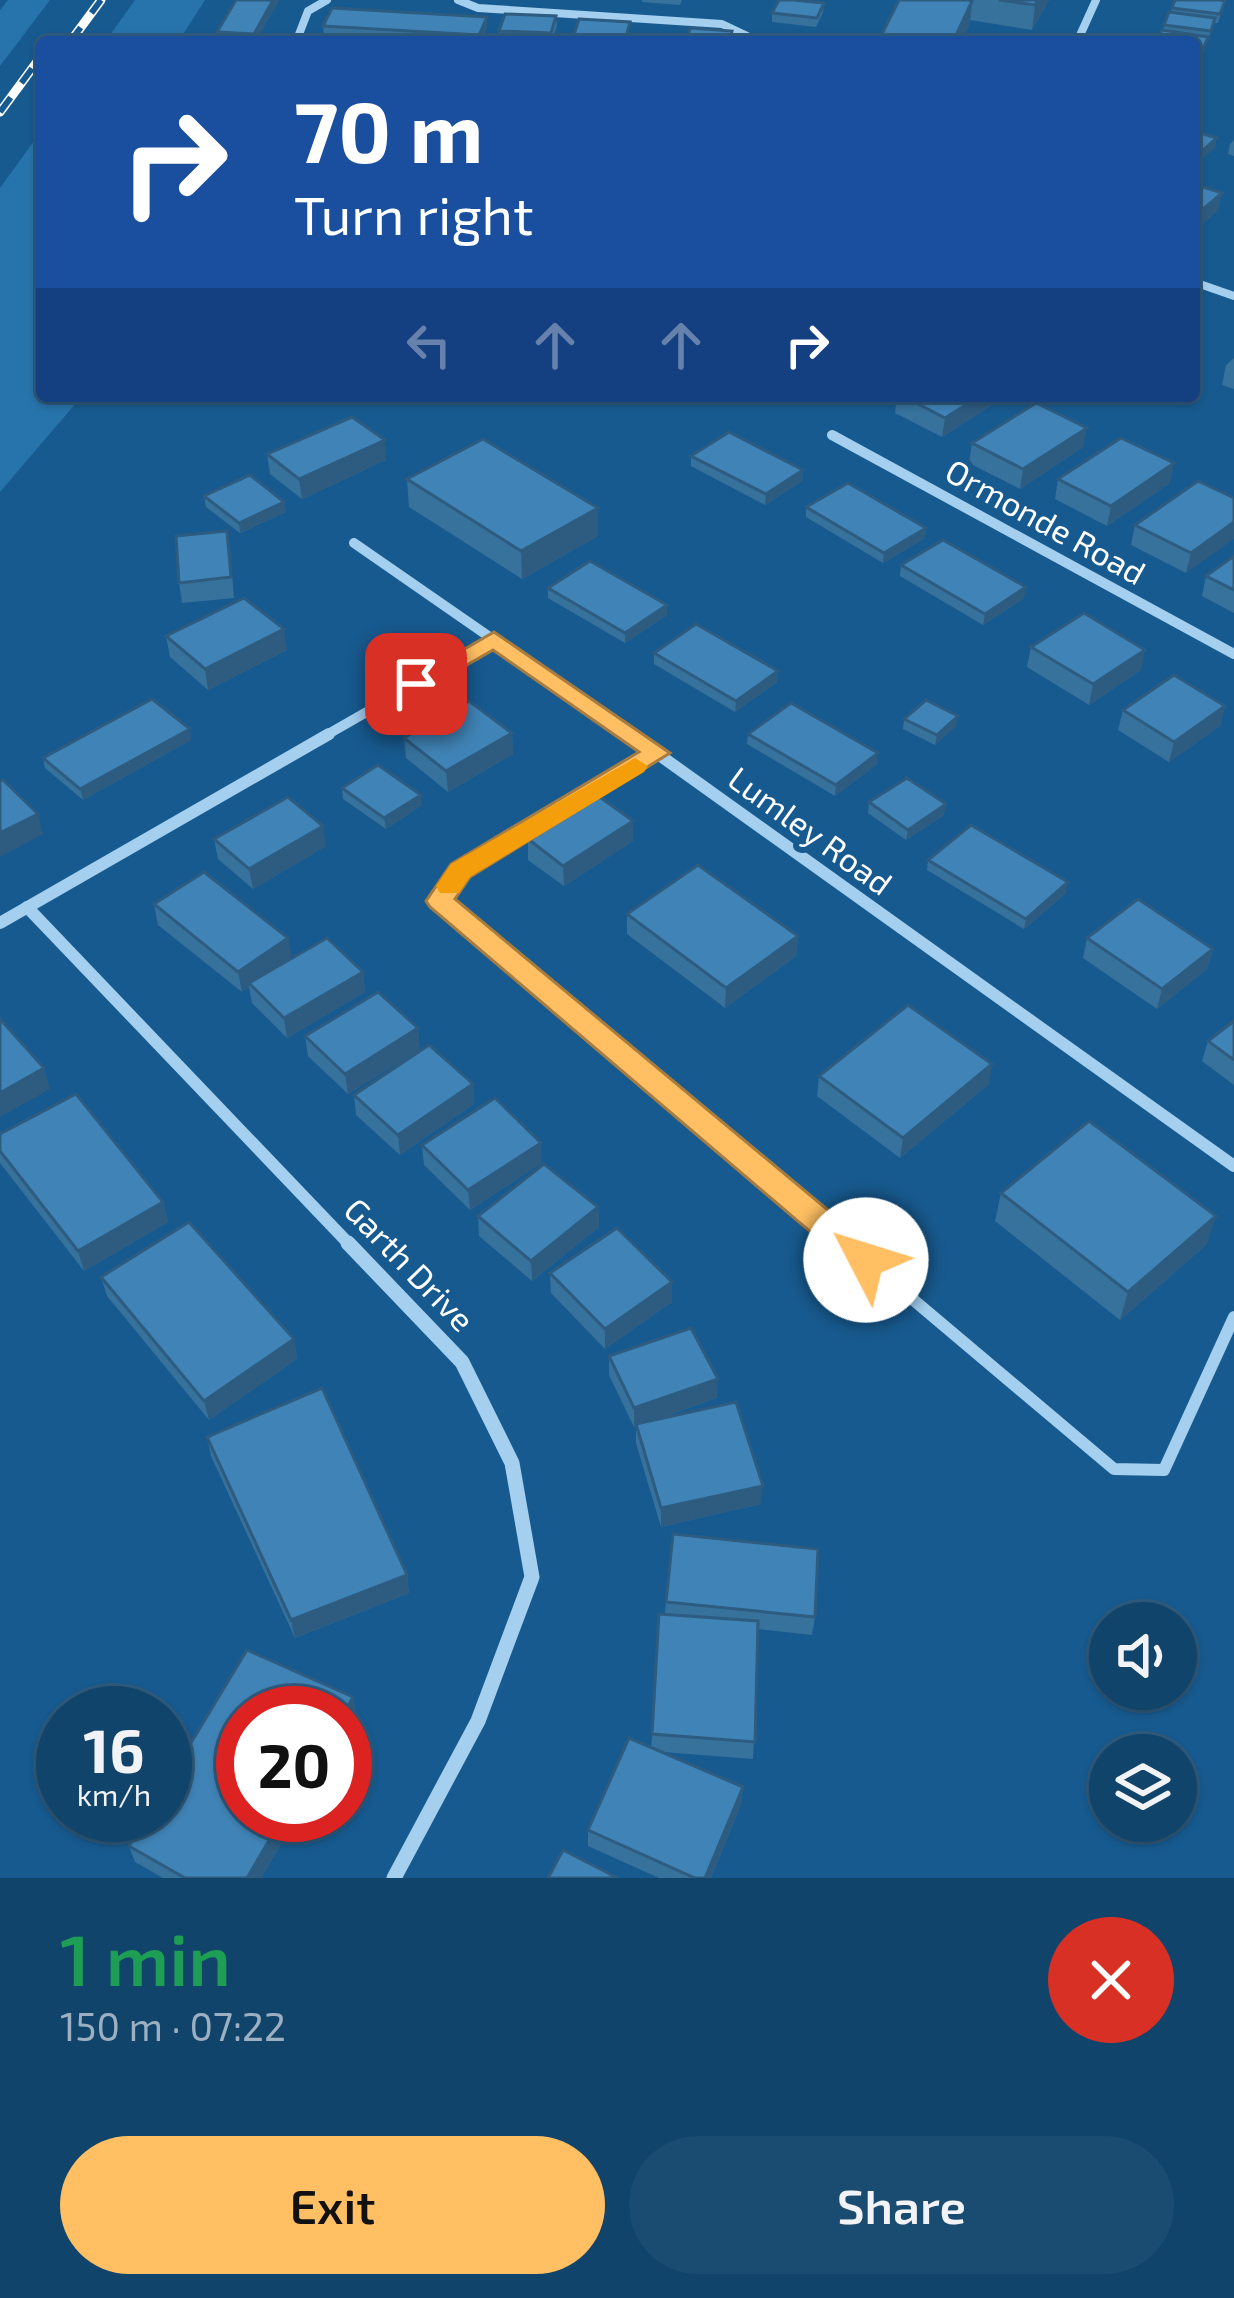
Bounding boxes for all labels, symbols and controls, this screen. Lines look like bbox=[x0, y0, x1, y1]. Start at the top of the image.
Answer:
text: 70 m bbox=[294, 79, 484, 180]
icon: right bbox=[96, 84, 252, 240]
text: Turn right bbox=[294, 181, 534, 246]
icon: left bbox=[396, 312, 462, 378]
icon: ahead bbox=[522, 312, 588, 378]
icon: ahead bbox=[648, 312, 714, 378]
icon: right bbox=[774, 312, 840, 378]
street label: Ormonde Road bbox=[939, 450, 1153, 592]
pin bbox=[365, 633, 467, 735]
icon: arrive bbox=[383, 651, 449, 717]
street label: Lumley Road bbox=[721, 757, 901, 903]
street label: Garth Drive bbox=[337, 1189, 483, 1339]
position arrow bbox=[803, 1197, 929, 1323]
map controls bbox=[1089, 1602, 1197, 1842]
button: sound bbox=[1089, 1602, 1197, 1710]
speed limit sign: 20 bbox=[216, 1686, 372, 1842]
text: 16 bbox=[83, 1713, 145, 1785]
button: layers bbox=[1089, 1734, 1197, 1842]
text: km/h bbox=[77, 1776, 151, 1812]
text: 1 min bbox=[60, 1914, 231, 2000]
button: close bbox=[1048, 1917, 1174, 2043]
text: 150 m · 07:22 bbox=[60, 2002, 286, 2049]
button: Exit bbox=[60, 2136, 605, 2274]
button: Share bbox=[629, 2136, 1174, 2274]

